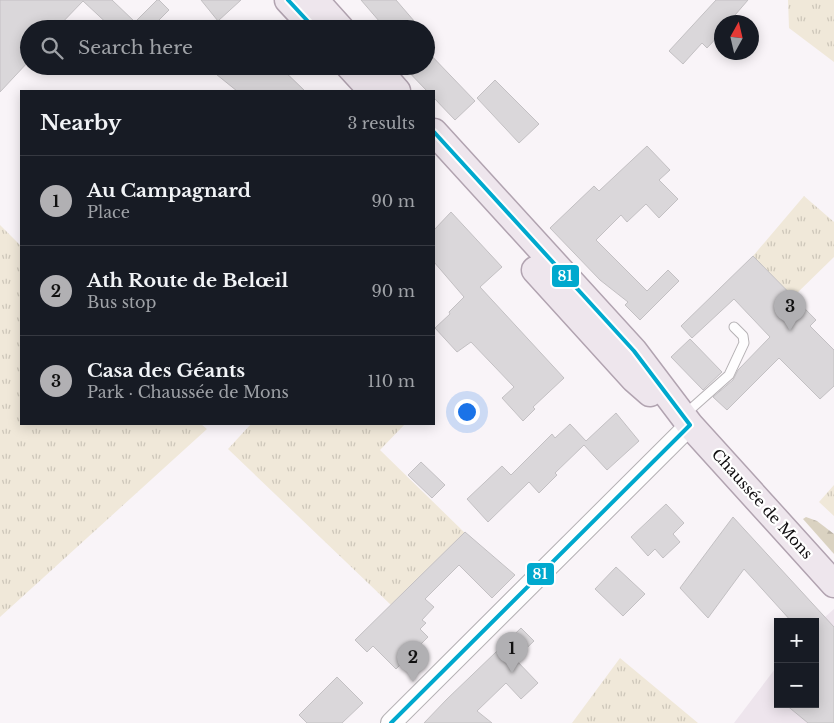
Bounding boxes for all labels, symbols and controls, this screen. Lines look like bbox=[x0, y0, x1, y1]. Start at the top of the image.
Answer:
north arrow bbox=[714, 15, 759, 60]
search box bbox=[20, 20, 435, 75]
icon: search bbox=[38, 34, 66, 62]
text: Search here bbox=[78, 36, 193, 59]
text: Nearby bbox=[40, 110, 121, 136]
text: 3 results bbox=[347, 113, 415, 133]
text: Au Campagnard bbox=[87, 179, 251, 202]
text: 1 bbox=[53, 191, 59, 211]
text: 90 m bbox=[372, 191, 415, 211]
text: Place bbox=[87, 202, 130, 222]
line badge: 81 bbox=[551, 264, 580, 288]
text: 81 bbox=[558, 267, 573, 285]
text: Ath Route de Belœil bbox=[87, 269, 288, 292]
text: 2 bbox=[51, 281, 61, 301]
text: 90 m bbox=[372, 281, 415, 301]
pin: 3 bbox=[774, 290, 806, 331]
text: Bus stop bbox=[87, 292, 156, 312]
text: Casa des Géants bbox=[87, 359, 245, 382]
text: 3 bbox=[51, 371, 61, 391]
text: 110 m bbox=[368, 371, 415, 391]
text: Park · Chaussée de Mons bbox=[87, 382, 289, 402]
your location bbox=[454, 399, 480, 425]
street label: Chaussée de Mons bbox=[708, 445, 817, 563]
line badge: 81 bbox=[526, 562, 555, 586]
text: 81 bbox=[533, 565, 548, 583]
map controls bbox=[774, 618, 819, 708]
button: + bbox=[774, 618, 819, 663]
pin: 1 bbox=[496, 632, 528, 673]
pin: 2 bbox=[397, 641, 429, 682]
button: − bbox=[774, 663, 819, 708]

